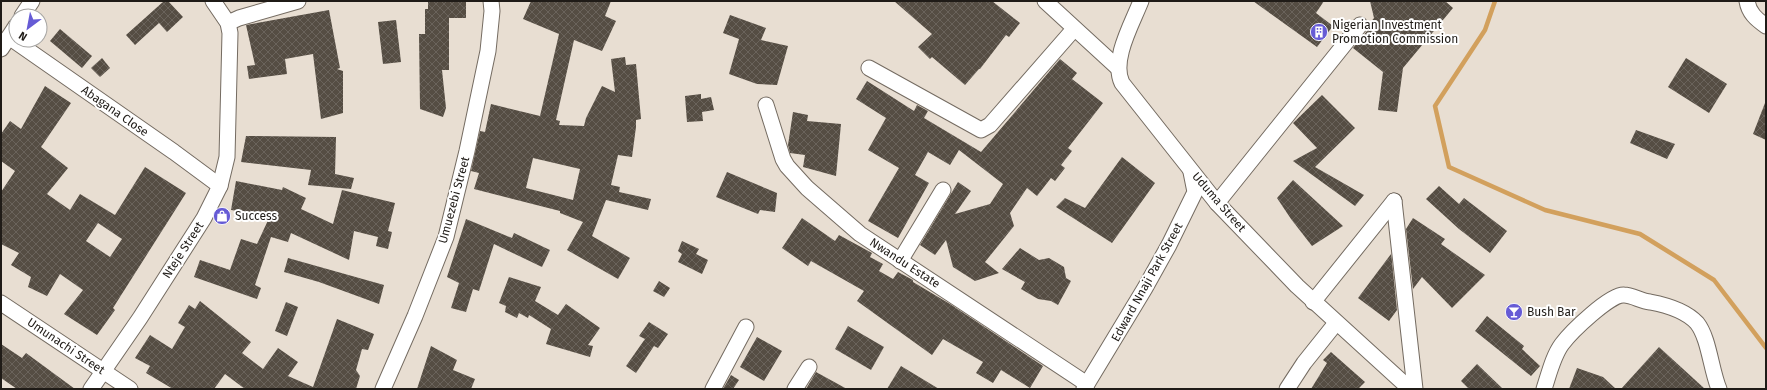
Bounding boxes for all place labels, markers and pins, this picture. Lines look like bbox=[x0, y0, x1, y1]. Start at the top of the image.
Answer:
place label: Nigerian Investment Promotion Commission bbox=[1332, 18, 1458, 46]
building icon: Nigerian Investment Promotion Commission bbox=[1309, 22, 1329, 42]
shop icon: Success bbox=[212, 206, 232, 226]
place label: Success bbox=[235, 209, 278, 223]
bar icon: Bush Bar bbox=[1504, 302, 1524, 322]
place label: Bush Bar bbox=[1527, 305, 1576, 319]

